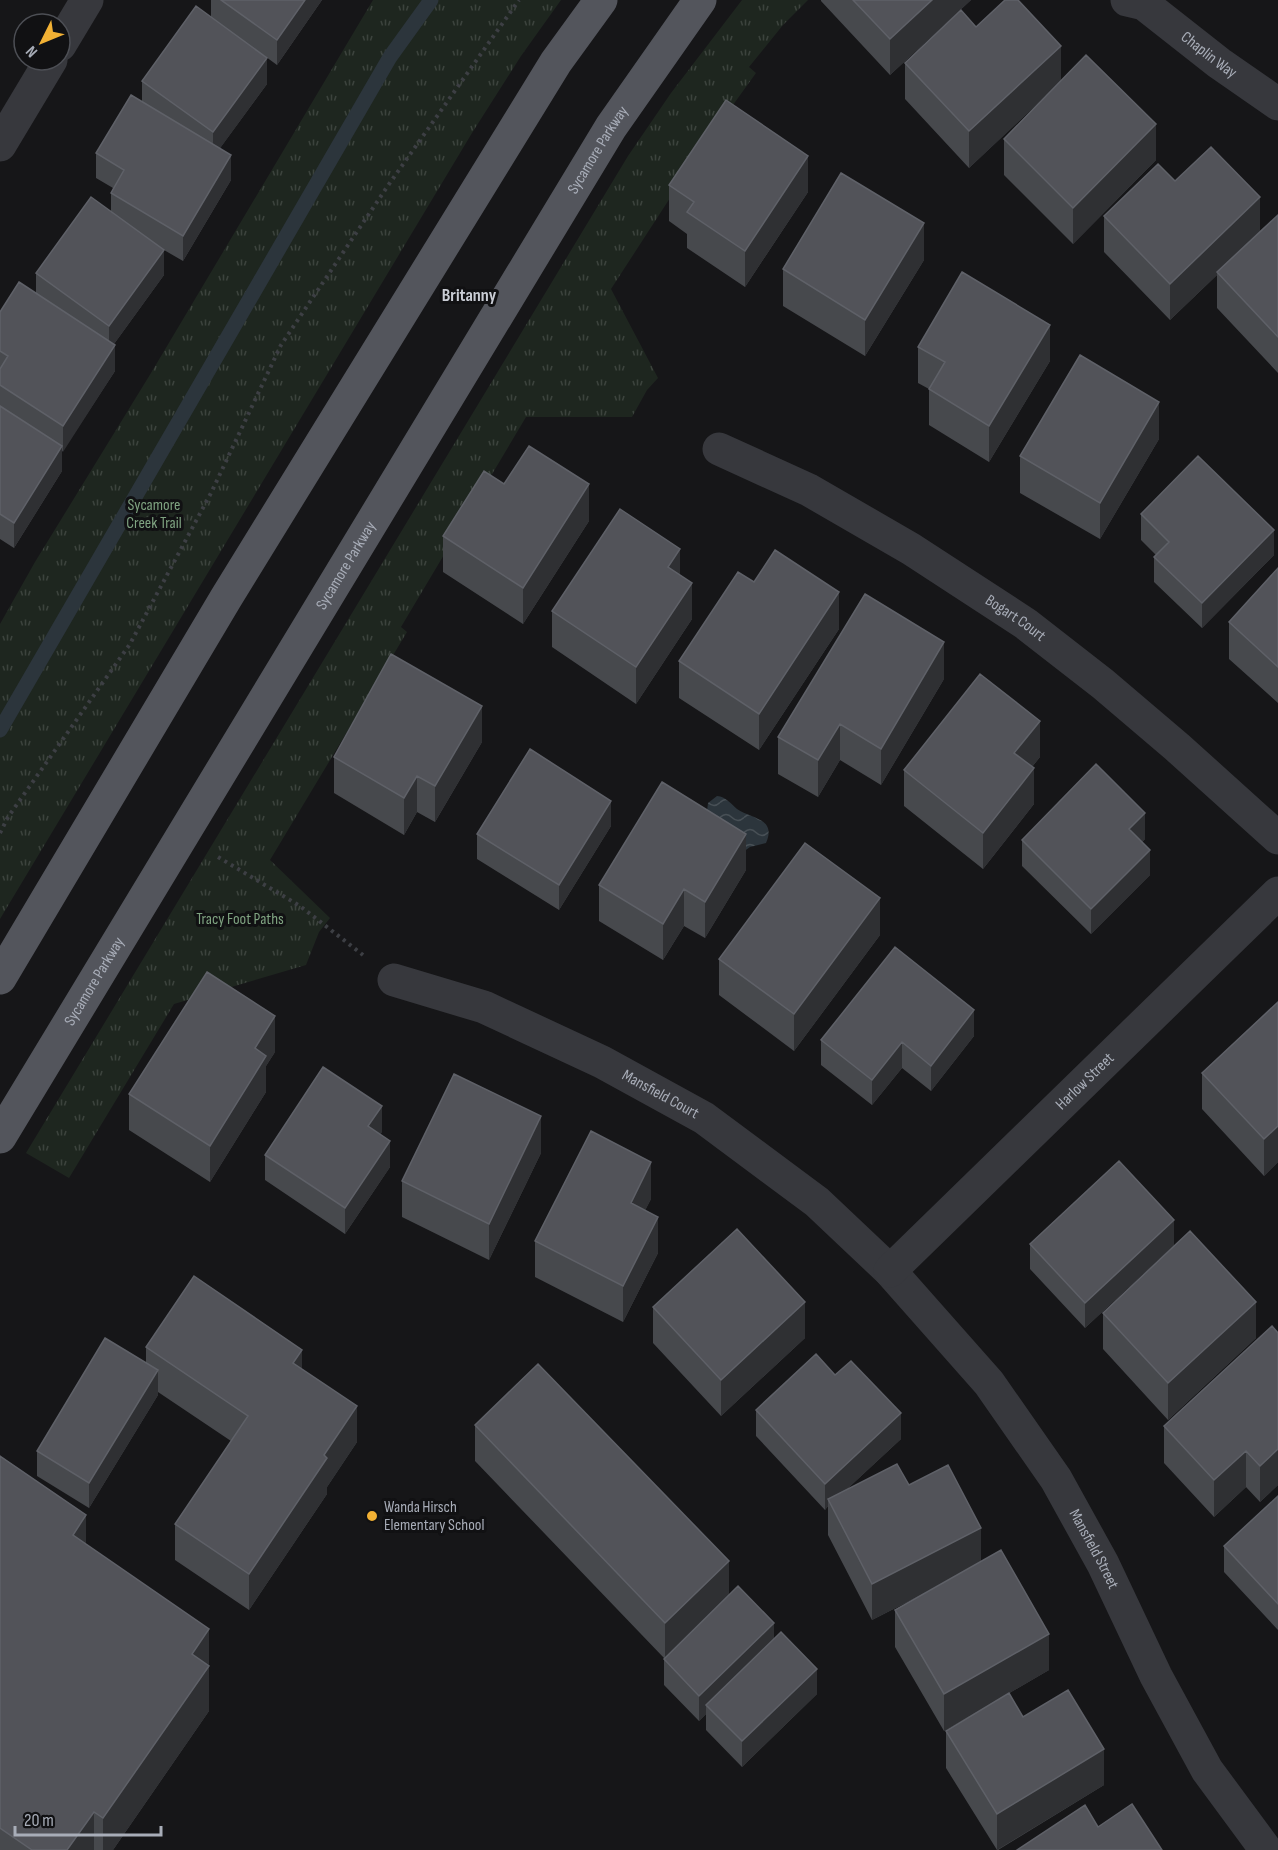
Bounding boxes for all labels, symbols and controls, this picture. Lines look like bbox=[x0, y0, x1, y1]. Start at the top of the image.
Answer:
north arrow bbox=[12, 12, 72, 72]
street label: Chaplin Way bbox=[1177, 27, 1241, 82]
text: N bbox=[22, 42, 42, 61]
street label: Sycamore Parkway bbox=[563, 102, 632, 197]
district label: Britanny bbox=[442, 285, 497, 306]
park label: Sycamore Creek Trail bbox=[126, 496, 182, 533]
street label: Sycamore Parkway bbox=[312, 518, 380, 613]
street label: Bogart Court bbox=[982, 591, 1050, 645]
park label: Tracy Foot Paths bbox=[196, 910, 284, 929]
street label: Sycamore Parkway bbox=[60, 934, 128, 1029]
street label: Harlow Street bbox=[1052, 1049, 1118, 1114]
street label: Mansfield Court bbox=[619, 1065, 702, 1123]
place label: Wanda Hirsch Elementary School bbox=[384, 1498, 484, 1535]
street label: Mansfield Street bbox=[1065, 1506, 1123, 1592]
marker: Wanda Hirsch Elementary School bbox=[365, 1509, 379, 1523]
scale bar bbox=[15, 1799, 160, 1837]
text: 20 m bbox=[24, 1810, 54, 1831]

